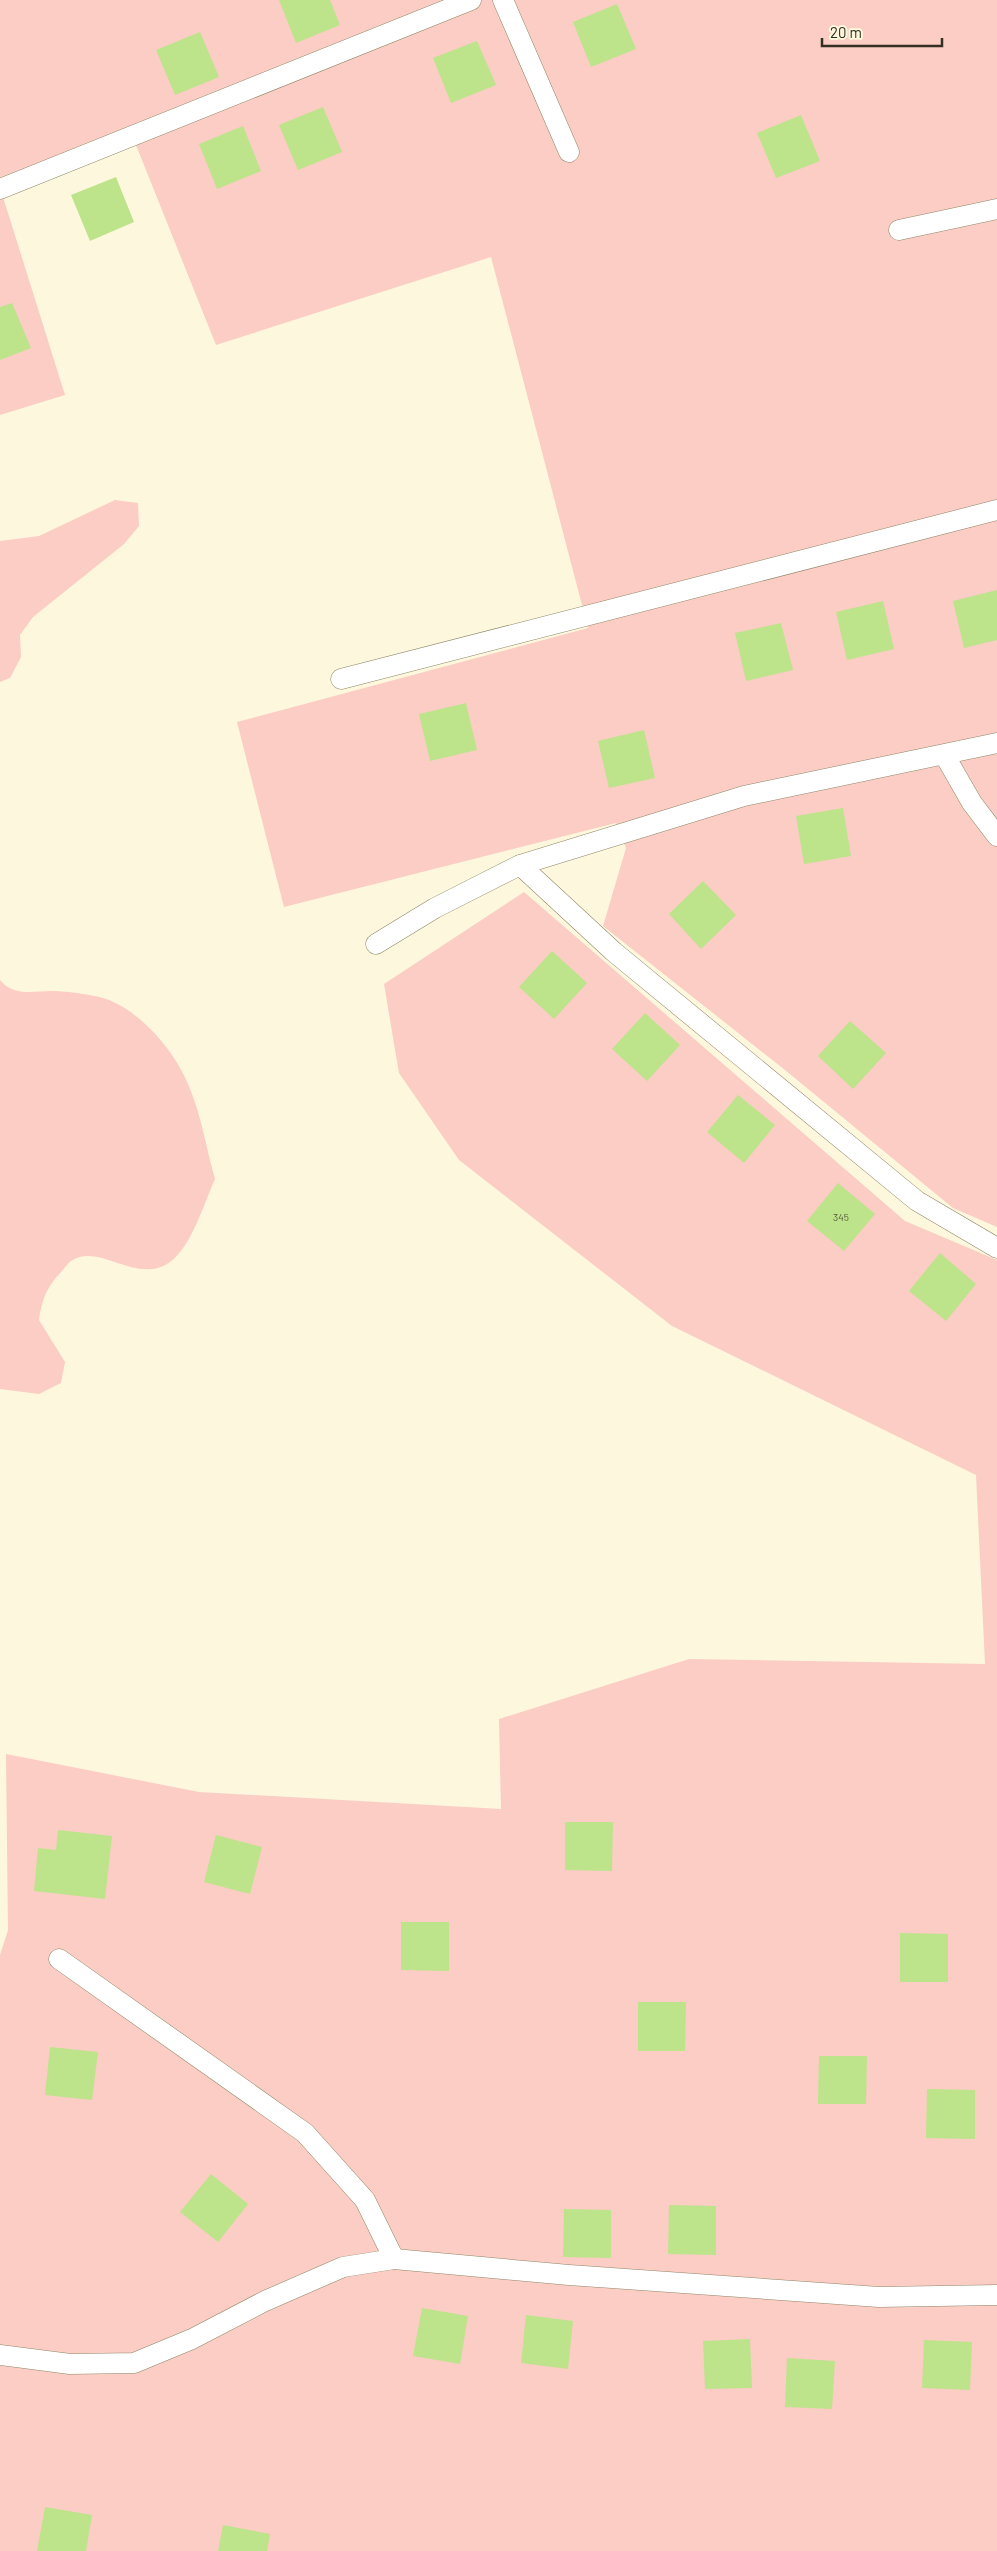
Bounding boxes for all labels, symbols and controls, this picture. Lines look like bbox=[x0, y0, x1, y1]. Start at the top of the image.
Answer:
scale bar bbox=[822, 15, 942, 47]
text: 20 m bbox=[830, 23, 862, 41]
house number: 345 bbox=[833, 1211, 849, 1223]

